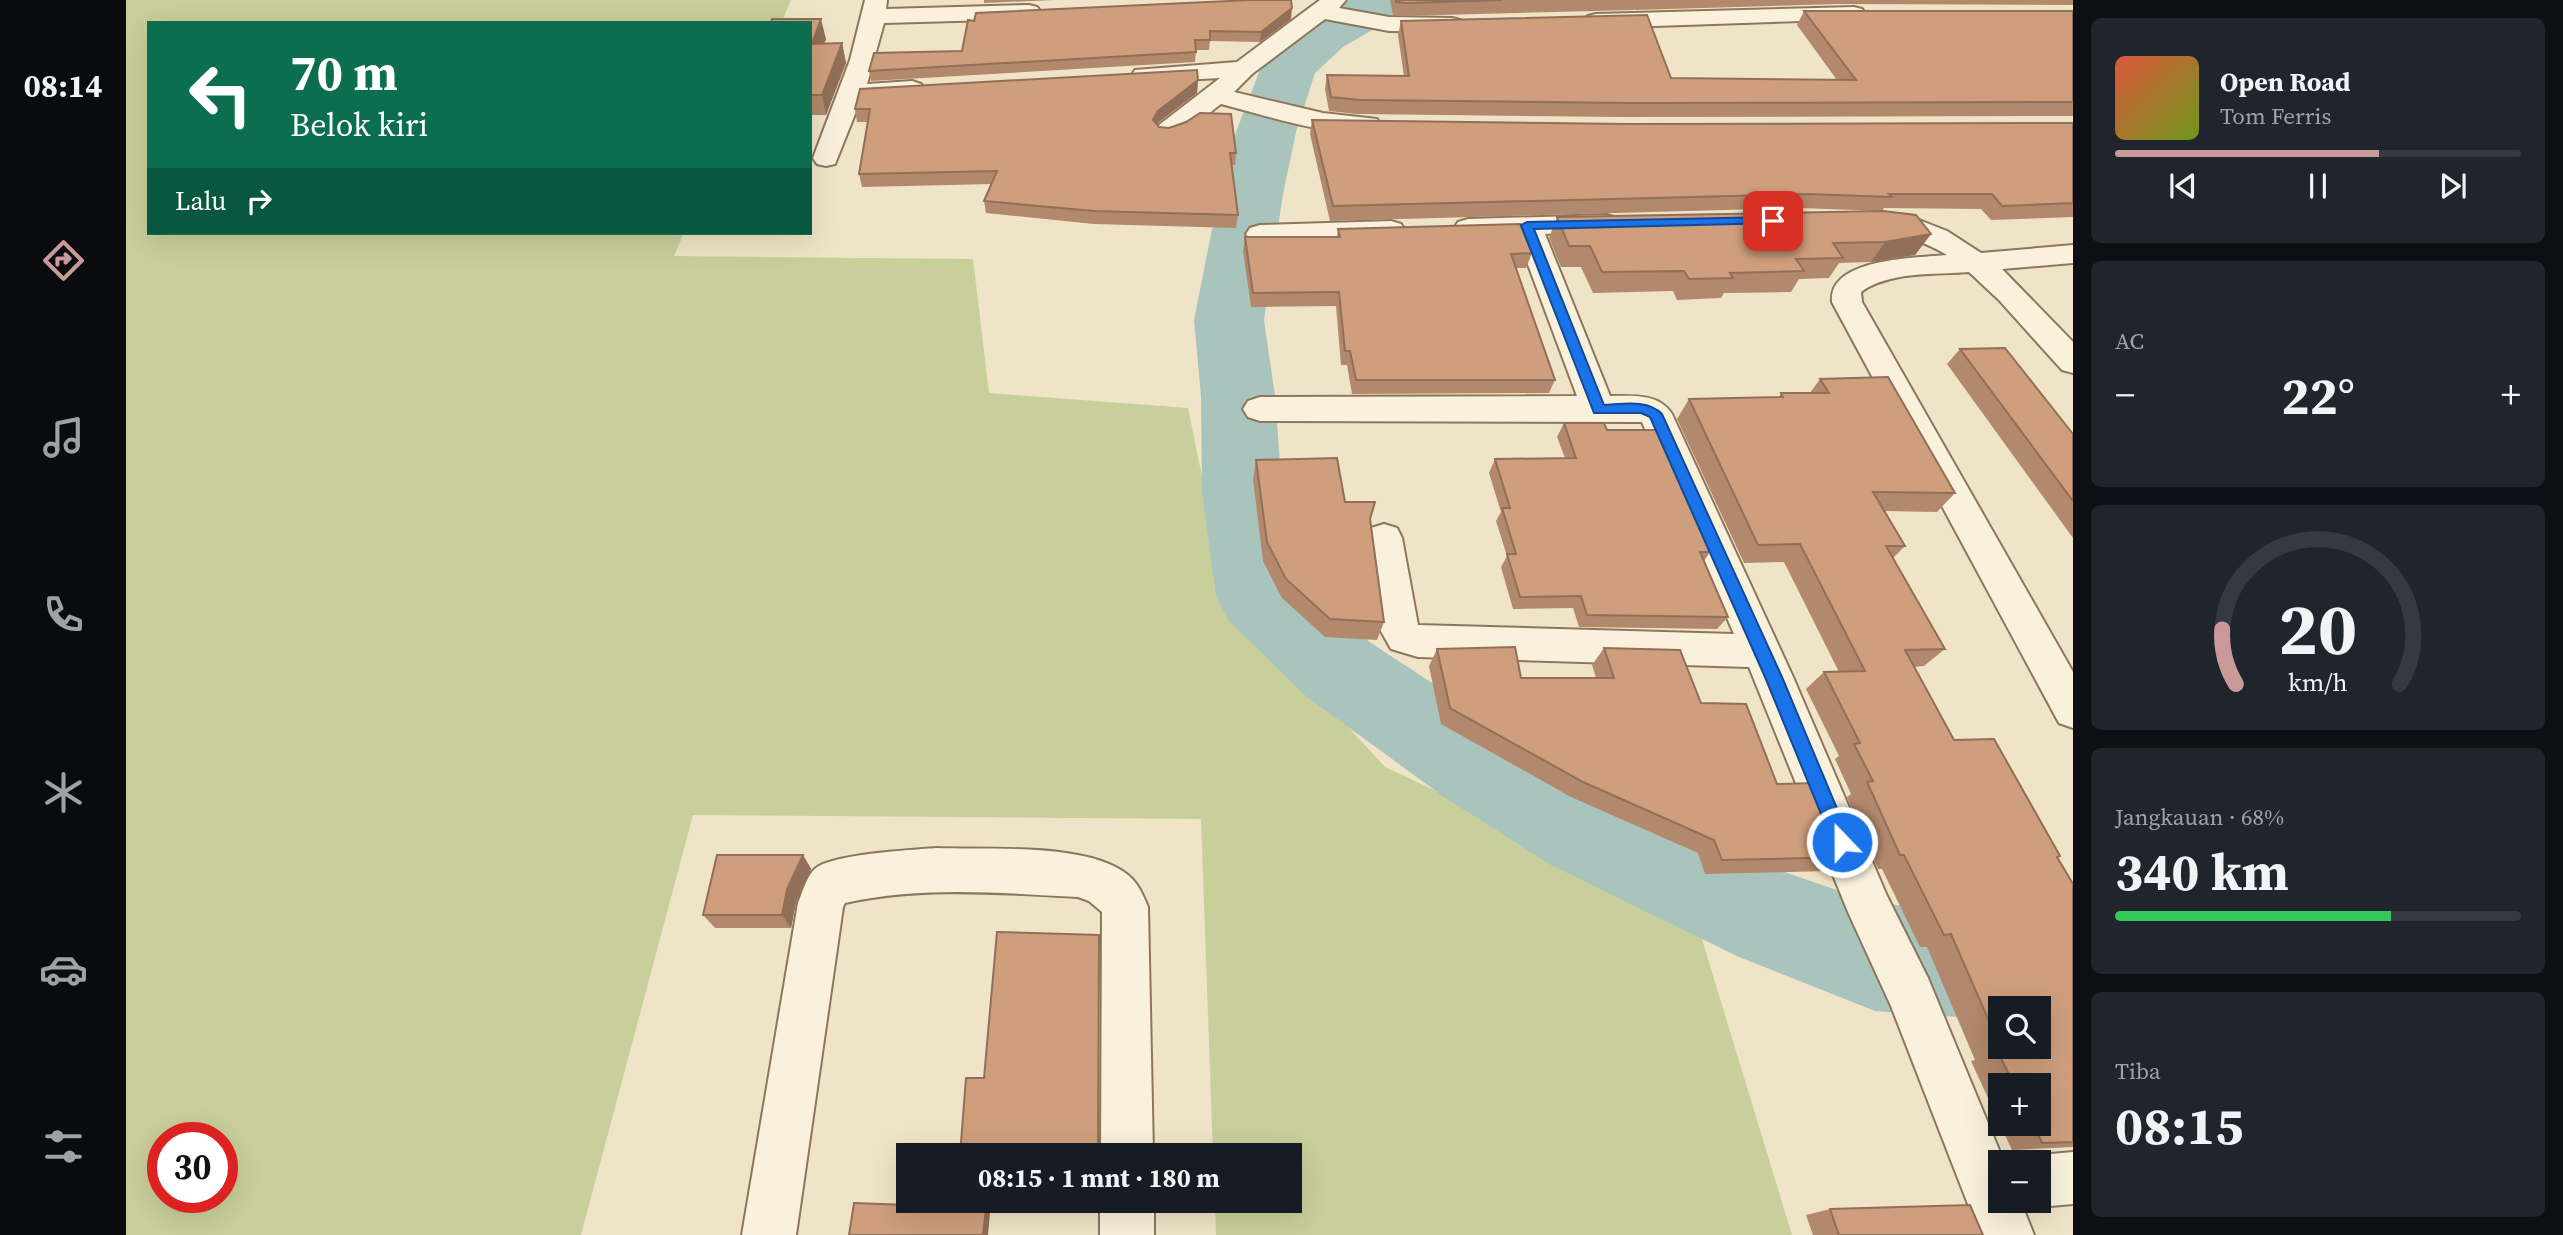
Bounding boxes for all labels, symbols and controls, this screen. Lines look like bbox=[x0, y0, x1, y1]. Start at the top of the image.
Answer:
text: 70 m bbox=[290, 39, 398, 106]
icon: left bbox=[175, 49, 266, 140]
text: 08:14 bbox=[24, 64, 102, 108]
text: Open Road bbox=[2220, 64, 2351, 100]
text: Tom Ferris bbox=[2220, 100, 2331, 132]
text: Belok kiri bbox=[290, 103, 428, 147]
icon: previous bbox=[2164, 167, 2202, 205]
icon: pause bbox=[2299, 167, 2337, 205]
icon: next bbox=[2434, 167, 2472, 205]
icon: right bbox=[240, 182, 278, 220]
text: Lalu bbox=[175, 183, 226, 219]
pin bbox=[1743, 191, 1803, 251]
icon: arrive bbox=[1754, 202, 1792, 240]
icon: directions bbox=[39, 236, 88, 285]
text: AC bbox=[2115, 325, 2144, 357]
text: 22° bbox=[2281, 360, 2355, 431]
text: − bbox=[2115, 369, 2135, 421]
text: + bbox=[2501, 369, 2521, 421]
icon: music bbox=[39, 413, 88, 462]
text: 20 bbox=[2279, 579, 2357, 678]
icon: phone bbox=[39, 590, 88, 639]
text: km/h bbox=[2288, 664, 2348, 698]
icon: climate bbox=[39, 768, 88, 817]
text: Jangkauan · 68% bbox=[2115, 801, 2284, 833]
position arrow bbox=[1805, 805, 1879, 879]
text: 340 km bbox=[2115, 836, 2289, 907]
icon: car bbox=[39, 945, 88, 994]
map controls bbox=[1988, 996, 2051, 1213]
button: search bbox=[1988, 996, 2051, 1059]
text: Tiba bbox=[2115, 1055, 2161, 1087]
button: + bbox=[1988, 1073, 2051, 1136]
text: 08:15 bbox=[2115, 1090, 2243, 1161]
icon: filters bbox=[39, 1122, 88, 1171]
speed limit sign: 30 bbox=[147, 1122, 238, 1213]
button: − bbox=[1988, 1150, 2051, 1213]
text: 08:15 · 1 mnt · 180 m bbox=[978, 1160, 1220, 1196]

